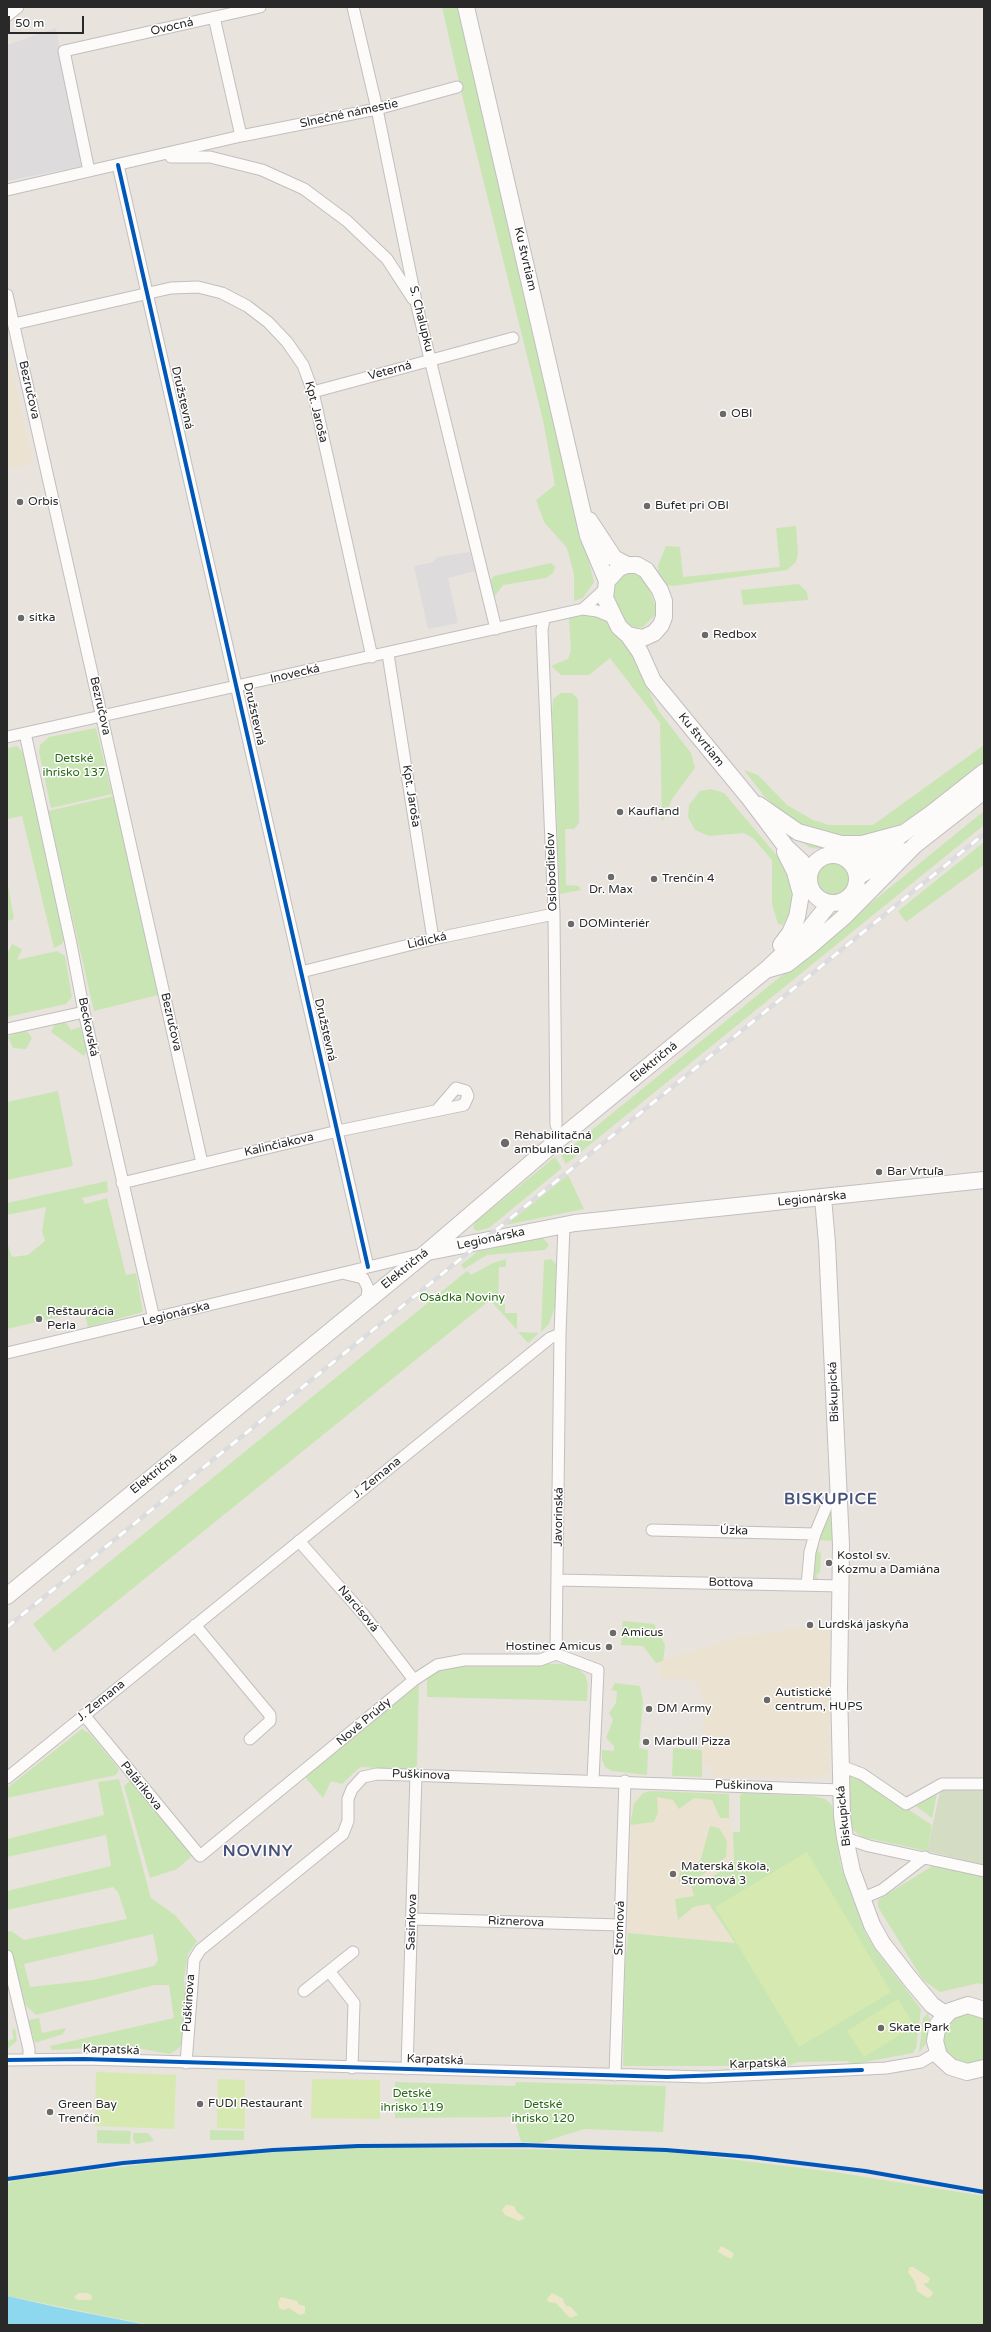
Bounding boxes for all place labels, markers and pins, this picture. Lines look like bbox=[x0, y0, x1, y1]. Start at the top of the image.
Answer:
place label: OBI bbox=[731, 407, 752, 421]
marker: OBI bbox=[718, 409, 728, 419]
place label: Orbis bbox=[28, 495, 59, 509]
marker: Orbis bbox=[15, 497, 25, 507]
place label: Bufet pri OBI bbox=[655, 499, 729, 513]
marker: Bufet pri OBI bbox=[642, 501, 652, 511]
place label: sitka bbox=[29, 611, 55, 625]
marker: sitka bbox=[16, 613, 26, 623]
place label: Redbox bbox=[713, 628, 757, 642]
marker: Redbox bbox=[700, 630, 710, 640]
place label: Kaufland bbox=[628, 805, 679, 819]
marker: Kaufland bbox=[615, 807, 625, 817]
marker: Dr. Max bbox=[606, 872, 616, 882]
place label: Trenčín 4 bbox=[662, 872, 714, 886]
marker: Trenčín 4 bbox=[649, 874, 659, 884]
place label: Dr. Max bbox=[589, 883, 633, 897]
place label: DOMinteriér bbox=[579, 917, 650, 931]
marker: DOMinteriér bbox=[566, 919, 576, 929]
place label: Rehabilitačná ambulancia bbox=[514, 1129, 592, 1157]
marker: Rehabilitačná ambulancia bbox=[499, 1137, 511, 1149]
place label: Bar Vrtuľa bbox=[887, 1165, 944, 1179]
marker: Bar Vrtuľa bbox=[874, 1167, 884, 1177]
place label: Reštaurácia Perla bbox=[47, 1305, 114, 1333]
marker: Reštaurácia Perla bbox=[34, 1314, 44, 1324]
place label: Kostol sv. Kozmu a Damiána bbox=[837, 1549, 940, 1577]
marker: Kostol sv. Kozmu a Damiána bbox=[824, 1558, 834, 1568]
place label: Lurdská jaskyňa bbox=[818, 1618, 909, 1632]
marker: Lurdská jaskyňa bbox=[805, 1620, 815, 1630]
place label: Amicus bbox=[621, 1626, 663, 1640]
marker: Amicus bbox=[608, 1628, 618, 1638]
place label: Hostinec Amicus bbox=[506, 1640, 601, 1654]
marker: Hostinec Amicus bbox=[604, 1642, 614, 1652]
place label: Autistické centrum, HUPS bbox=[775, 1686, 863, 1714]
marker: Autistické centrum, HUPS bbox=[762, 1695, 772, 1705]
place label: DM Army bbox=[657, 1702, 712, 1716]
marker: DM Army bbox=[644, 1704, 654, 1714]
place label: Marbull Pizza bbox=[654, 1735, 731, 1749]
marker: Marbull Pizza bbox=[641, 1737, 651, 1747]
place label: Materská škola, Stromová 3 bbox=[681, 1860, 769, 1888]
marker: Materská škola, Stromová 3 bbox=[668, 1869, 678, 1879]
place label: Skate Park bbox=[889, 2021, 949, 2035]
marker: Skate Park bbox=[876, 2023, 886, 2033]
place label: FUDI Restaurant bbox=[208, 2097, 303, 2111]
place label: Green Bay Trenčín bbox=[58, 2098, 117, 2126]
marker: FUDI Restaurant bbox=[195, 2099, 205, 2109]
marker: Green Bay Trenčín bbox=[45, 2107, 55, 2117]

